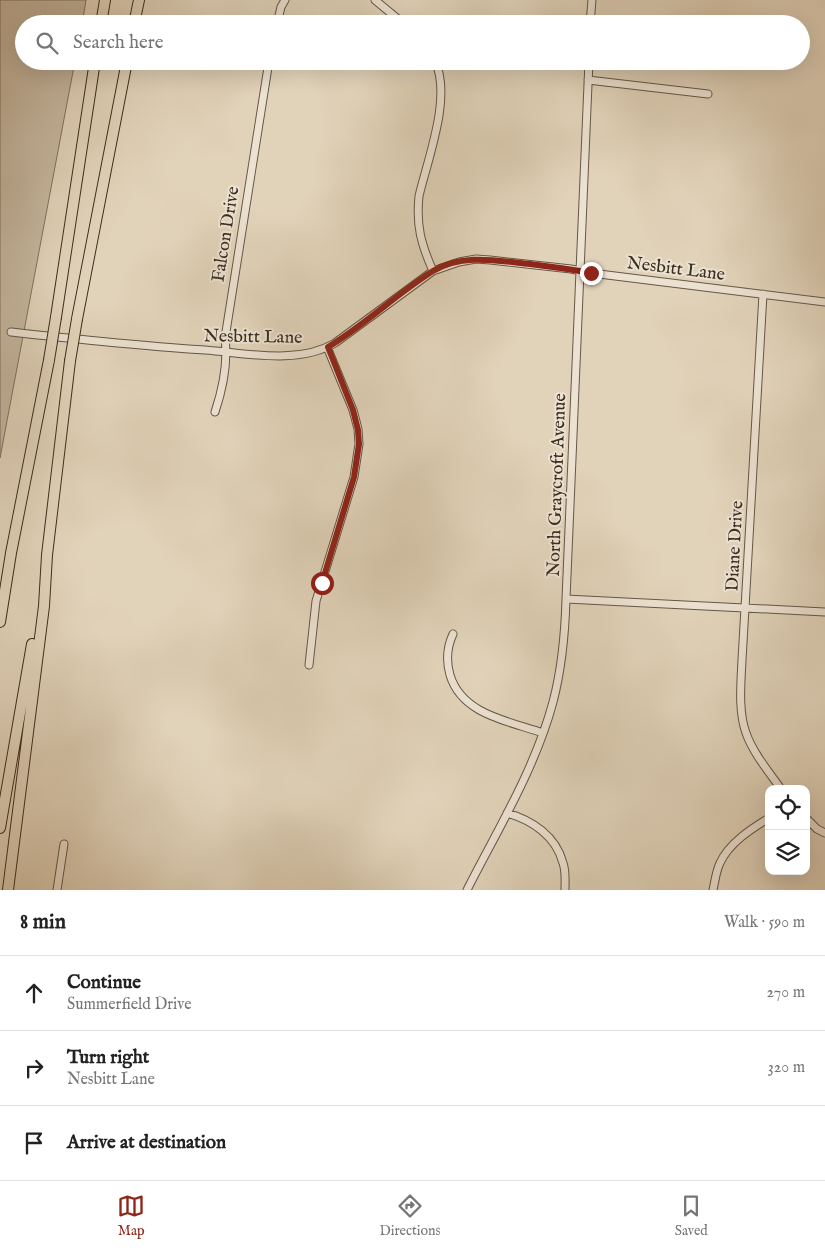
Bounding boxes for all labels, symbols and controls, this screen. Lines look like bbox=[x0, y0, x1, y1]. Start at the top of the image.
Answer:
search box bbox=[15, 15, 810, 70]
icon: search bbox=[33, 29, 61, 57]
text: Search here bbox=[73, 31, 164, 55]
street label: Falcon Drive bbox=[208, 185, 245, 284]
street label: Nesbitt Lane bbox=[625, 252, 726, 287]
route end bbox=[580, 262, 603, 285]
street label: Nesbitt Lane bbox=[203, 325, 303, 350]
street label: North Graycroft Avenue bbox=[543, 393, 572, 577]
street label: Diane Drive bbox=[722, 500, 749, 592]
route start bbox=[311, 572, 334, 595]
map controls bbox=[765, 785, 810, 875]
button: locate bbox=[765, 785, 810, 830]
button: layers bbox=[765, 830, 810, 875]
text: 8 min bbox=[20, 909, 66, 936]
text: Walk · 590 m bbox=[724, 913, 805, 933]
text: Continue bbox=[67, 971, 141, 995]
icon: ahead bbox=[20, 979, 48, 1007]
text: 270 m bbox=[766, 983, 805, 1003]
text: Summerfield Drive bbox=[67, 995, 192, 1015]
text: Turn right bbox=[67, 1046, 149, 1070]
icon: right bbox=[20, 1054, 48, 1082]
text: 320 m bbox=[768, 1058, 805, 1078]
text: Nesbitt Lane bbox=[67, 1070, 155, 1090]
icon: arrive bbox=[20, 1129, 48, 1157]
text: Arrive at destination bbox=[67, 1131, 226, 1155]
tab: Map bbox=[117, 1192, 145, 1240]
tab: Directions bbox=[379, 1192, 440, 1240]
tab: Saved bbox=[675, 1192, 708, 1240]

